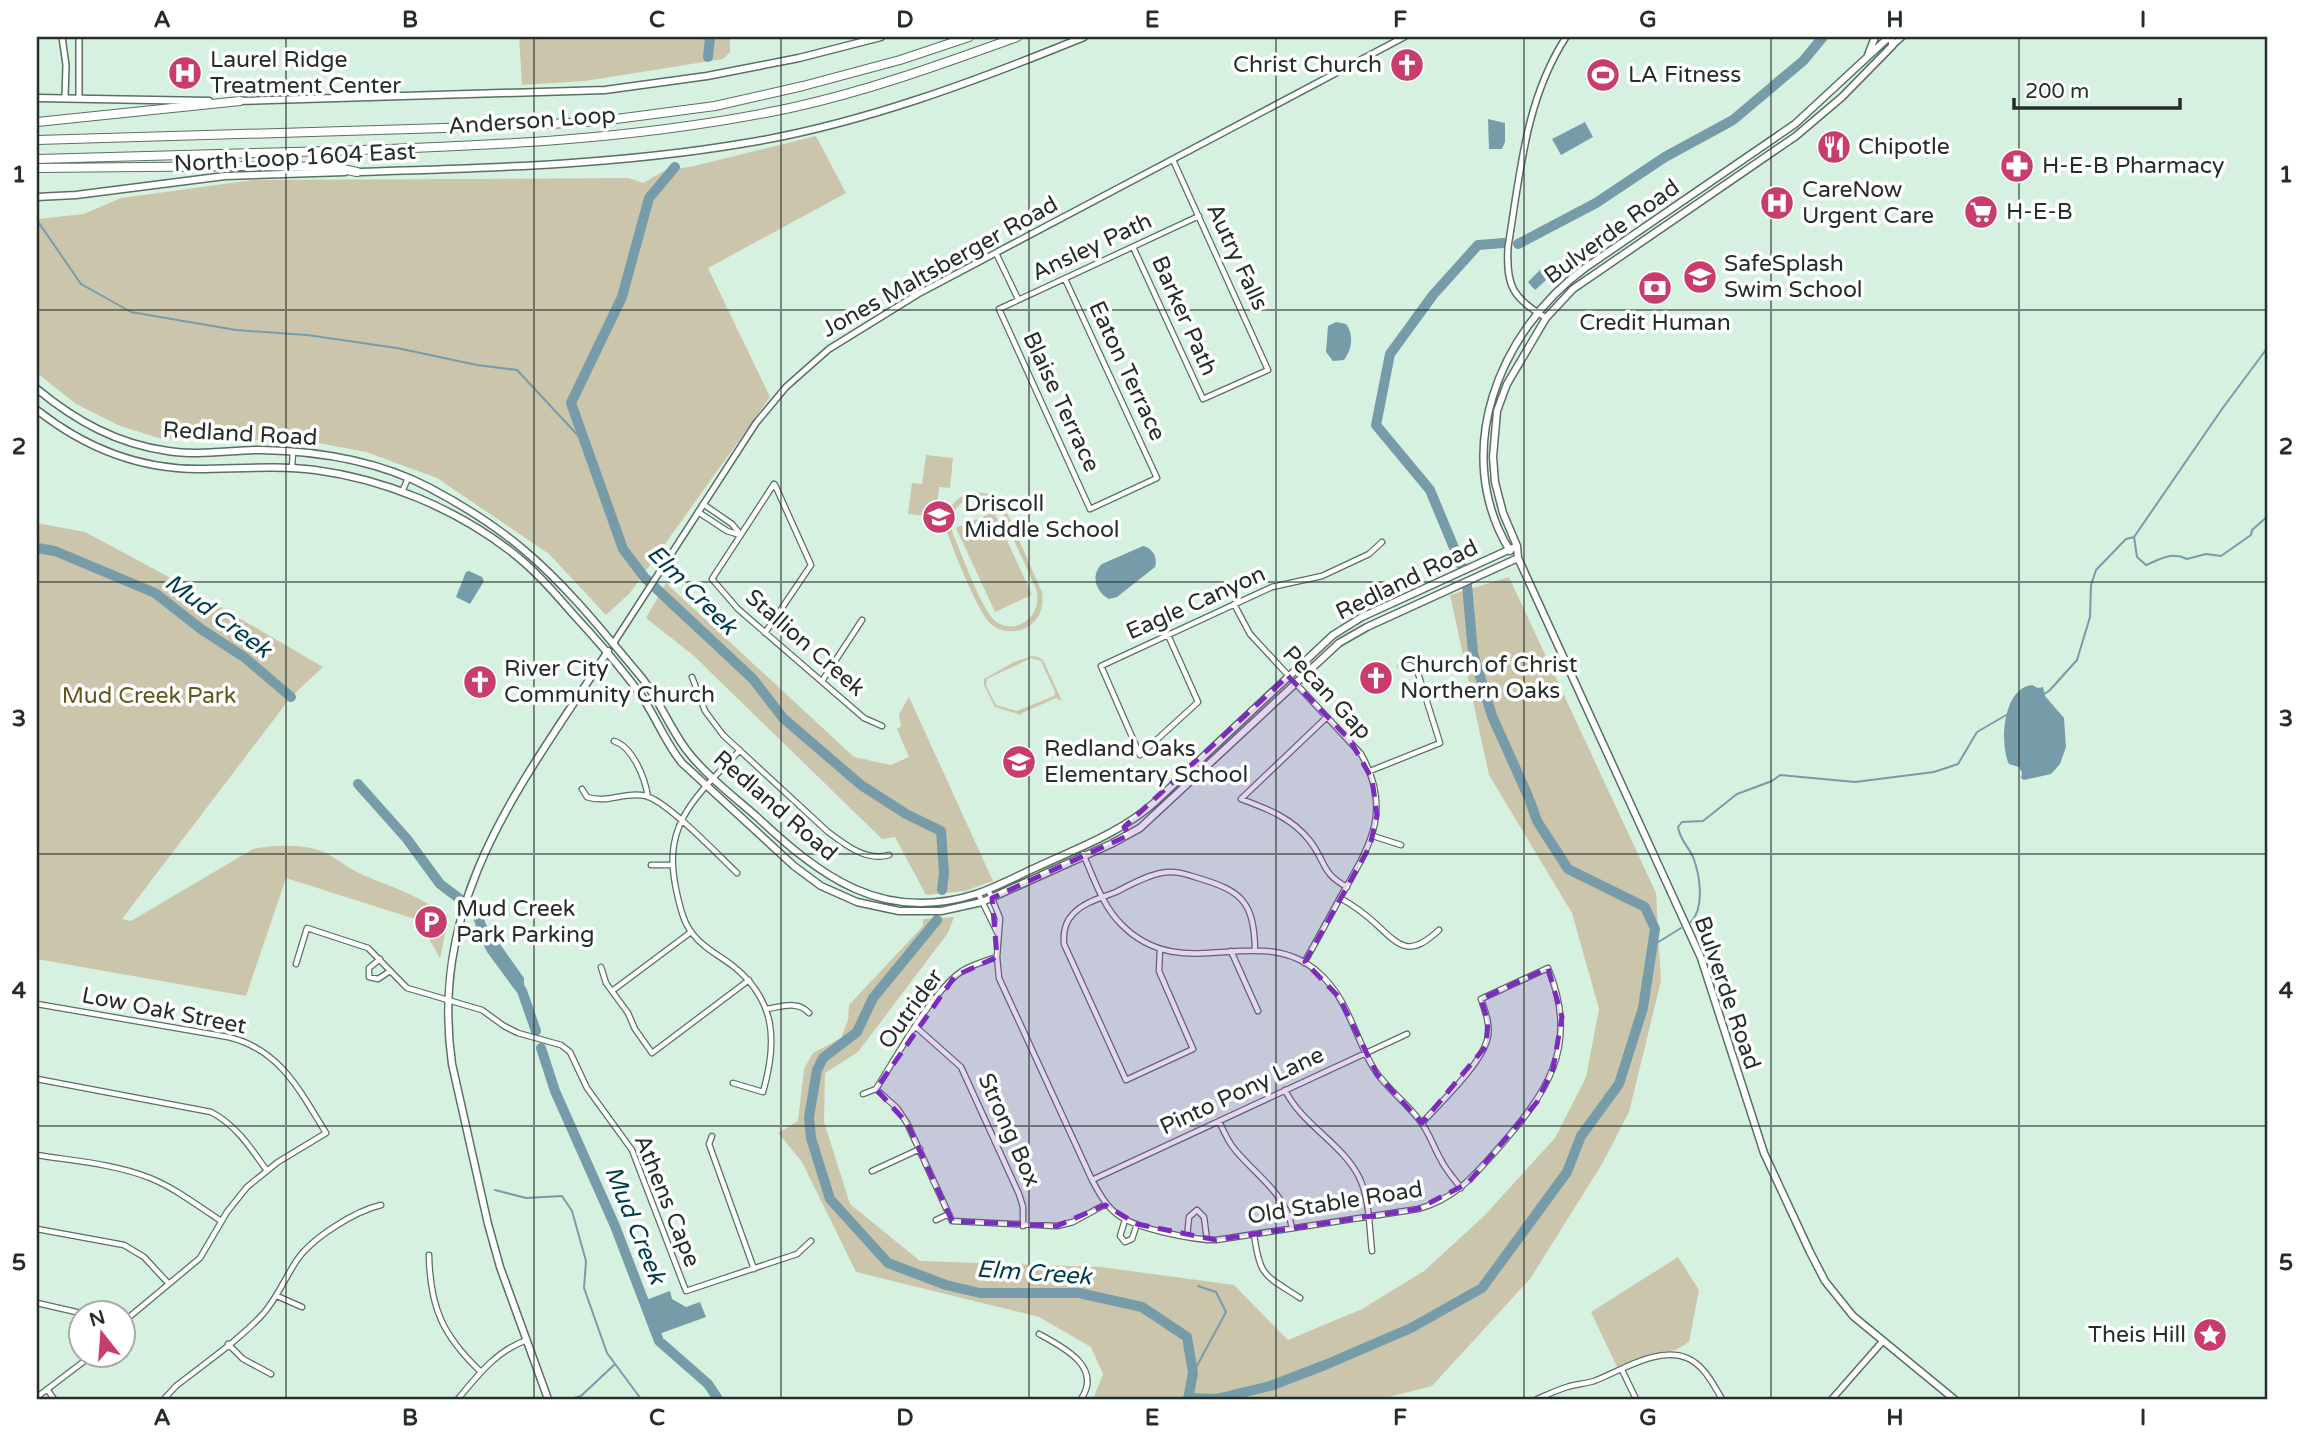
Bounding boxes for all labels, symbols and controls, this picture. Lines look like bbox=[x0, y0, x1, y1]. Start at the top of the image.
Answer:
text: A bbox=[153, 6, 171, 34]
text: B bbox=[402, 6, 418, 34]
text: C bbox=[649, 6, 665, 34]
text: D bbox=[896, 6, 914, 34]
text: E bbox=[1145, 6, 1159, 34]
text: F bbox=[1393, 6, 1407, 34]
text: G bbox=[1639, 6, 1657, 34]
text: H bbox=[1886, 6, 1904, 34]
text: I bbox=[2140, 6, 2146, 34]
place label: Laurel Ridge Treatment Center bbox=[210, 46, 401, 100]
church icon: Christ Church bbox=[1388, 46, 1426, 84]
place label: Christ Church bbox=[1233, 51, 1382, 79]
hospital icon: Laurel Ridge Treatment Center bbox=[166, 54, 204, 92]
sports icon: LA Fitness bbox=[1584, 56, 1622, 94]
place label: LA Fitness bbox=[1628, 61, 1741, 89]
scale bar bbox=[2014, 66, 2181, 110]
text: 200 m bbox=[2025, 79, 2089, 104]
street label: Anderson Loop bbox=[447, 101, 617, 141]
restaurant icon: Chipotle bbox=[1815, 128, 1853, 166]
place label: Chipotle bbox=[1858, 133, 1950, 161]
street label: North Loop 1604 East bbox=[173, 138, 417, 178]
pharmacy icon: H-E-B Pharmacy bbox=[1998, 147, 2036, 185]
place label: H-E-B Pharmacy bbox=[2042, 152, 2224, 180]
text: 1 bbox=[12, 161, 26, 189]
text: 1 bbox=[2279, 161, 2293, 189]
street label: Bulverde Road bbox=[1539, 174, 1685, 290]
place label: CareNow Urgent Care bbox=[1802, 176, 1934, 230]
hospital icon: CareNow Urgent Care bbox=[1758, 184, 1796, 222]
street label: Jones Maltsberger Road bbox=[817, 190, 1063, 344]
supermarket icon: H-E-B bbox=[1962, 193, 2000, 231]
place label: H-E-B bbox=[2006, 198, 2073, 226]
street label: Autry Falls bbox=[1200, 199, 1274, 315]
street label: Ansley Path bbox=[1027, 207, 1157, 287]
place label: SafeSplash Swim School bbox=[1724, 250, 1863, 304]
street label: Barker Path bbox=[1145, 252, 1223, 380]
school or university icon: SafeSplash Swim School bbox=[1681, 258, 1719, 296]
bank icon: Credit Human bbox=[1636, 269, 1674, 307]
street label: Eaton Terrace bbox=[1082, 297, 1172, 445]
place label: Credit Human bbox=[1579, 309, 1731, 337]
street label: Blaise Terrace bbox=[1016, 327, 1106, 477]
street label: Redland Road bbox=[162, 416, 318, 452]
text: 2 bbox=[12, 433, 26, 461]
text: 2 bbox=[2279, 433, 2293, 461]
place label: Driscoll Middle School bbox=[964, 490, 1120, 544]
school or university icon: Driscoll Middle School bbox=[920, 498, 958, 536]
street label: Redland Road bbox=[1331, 533, 1483, 627]
water label: Elm Creek bbox=[641, 539, 744, 642]
street label: Eagle Canyon bbox=[1122, 560, 1270, 646]
water label: Mud Creek bbox=[159, 568, 278, 665]
street label: Stallion Creek bbox=[739, 583, 871, 703]
street label: Pecan Gap bbox=[1276, 640, 1378, 746]
place label: Church of Christ Northern Oaks bbox=[1400, 651, 1578, 705]
place label: River City Community Church bbox=[504, 655, 715, 709]
church icon: Church of Christ Northern Oaks bbox=[1357, 659, 1395, 697]
church icon: River City Community Church bbox=[461, 663, 499, 701]
park label: Mud Creek Park bbox=[62, 682, 236, 710]
text: 3 bbox=[12, 705, 26, 733]
text: 3 bbox=[2279, 705, 2293, 733]
place label: Redland Oaks Elementary School bbox=[1044, 735, 1248, 789]
school or university icon: Redland Oaks Elementary School bbox=[1000, 743, 1038, 781]
street label: Redland Road bbox=[707, 745, 843, 867]
place label: Mud Creek Park Parking bbox=[456, 895, 594, 949]
parking icon: Mud Creek Park Parking bbox=[412, 903, 450, 941]
street label: Bulverde Road bbox=[1688, 913, 1766, 1073]
street label: Outrider bbox=[873, 963, 950, 1055]
text: 4 bbox=[12, 977, 27, 1005]
text: 4 bbox=[2279, 977, 2294, 1005]
street label: Low Oak Street bbox=[79, 981, 249, 1041]
street label: Pinto Pony Lane bbox=[1156, 1041, 1328, 1141]
street label: Strong Box bbox=[972, 1069, 1046, 1191]
street label: Athens Cape bbox=[628, 1131, 706, 1271]
water label: Mud Creek bbox=[598, 1162, 672, 1290]
street label: Old Stable Road bbox=[1245, 1175, 1425, 1231]
text: 5 bbox=[12, 1249, 26, 1277]
text: 5 bbox=[2279, 1249, 2293, 1277]
water label: Elm Creek bbox=[976, 1255, 1094, 1292]
north arrow bbox=[66, 1300, 136, 1370]
text: N bbox=[87, 1306, 108, 1331]
place icon: Theis Hill bbox=[2191, 1316, 2229, 1354]
place label: Theis Hill bbox=[2088, 1321, 2186, 1349]
text: A bbox=[153, 1404, 171, 1432]
text: B bbox=[402, 1404, 418, 1432]
text: C bbox=[649, 1404, 665, 1432]
text: D bbox=[896, 1404, 914, 1432]
text: E bbox=[1145, 1404, 1159, 1432]
text: F bbox=[1393, 1404, 1407, 1432]
text: G bbox=[1639, 1404, 1657, 1432]
text: H bbox=[1886, 1404, 1904, 1432]
text: I bbox=[2140, 1404, 2146, 1432]

